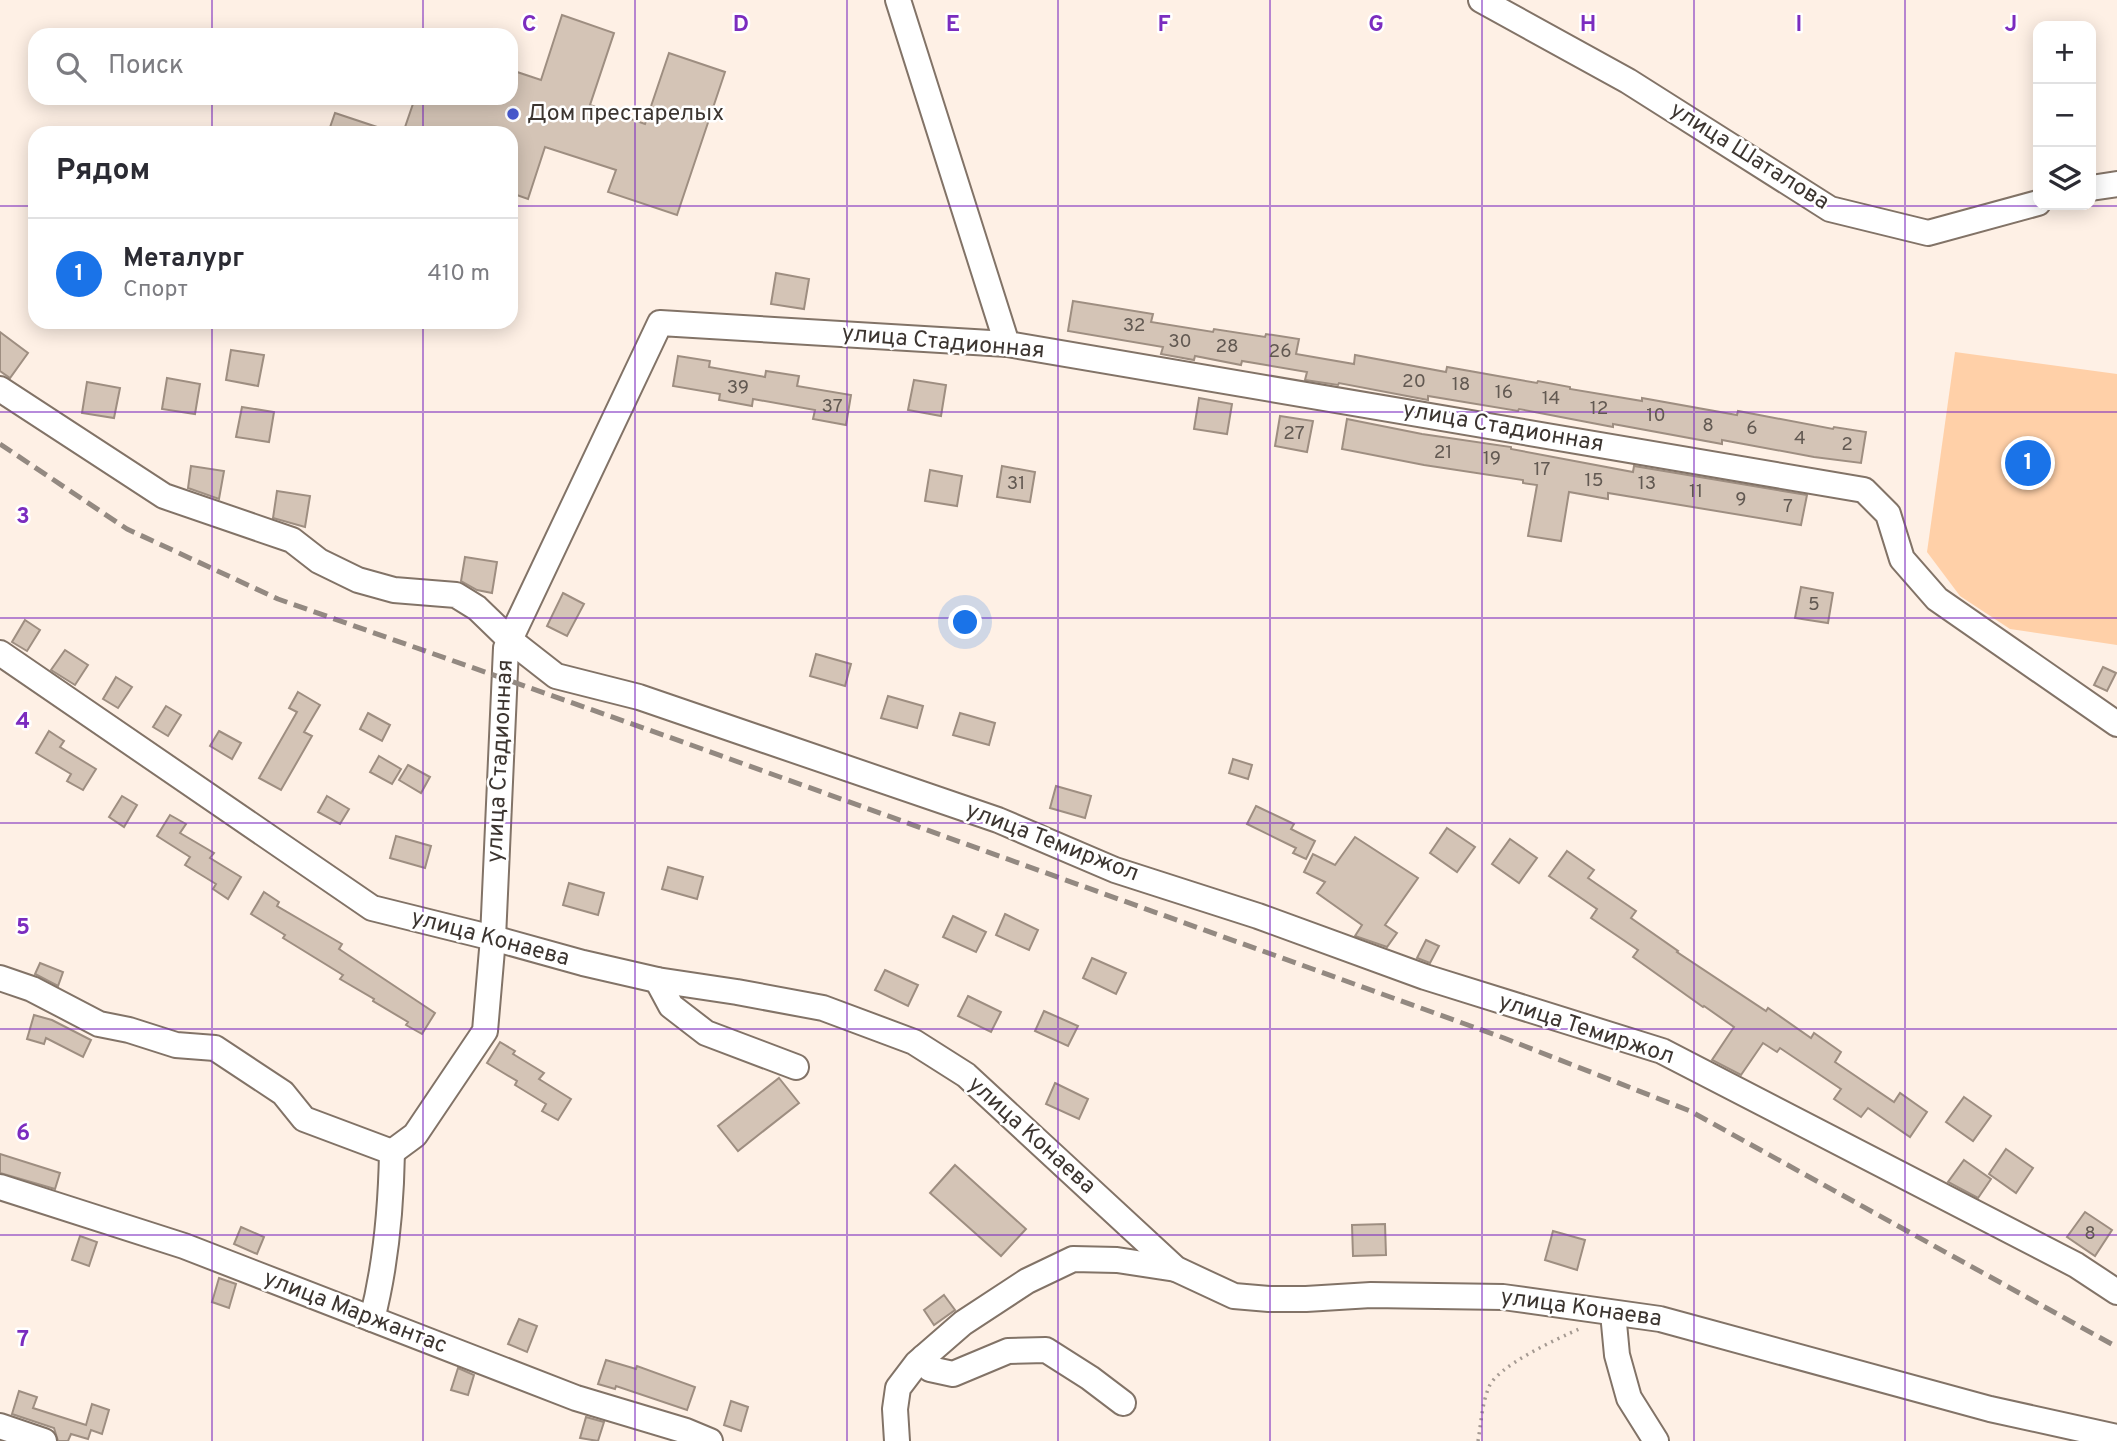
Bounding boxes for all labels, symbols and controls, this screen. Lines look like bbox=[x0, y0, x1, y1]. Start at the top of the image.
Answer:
text: C bbox=[522, 11, 536, 40]
text: D bbox=[733, 11, 749, 40]
text: E bbox=[946, 11, 960, 40]
text: F bbox=[1157, 11, 1171, 40]
text: G bbox=[1368, 11, 1384, 40]
text: H bbox=[1580, 11, 1596, 40]
text: I bbox=[1796, 11, 1802, 40]
text: J bbox=[2005, 11, 2017, 40]
map controls bbox=[2033, 21, 2096, 210]
button: + bbox=[2033, 21, 2096, 84]
search box bbox=[28, 28, 518, 105]
icon: search bbox=[52, 48, 90, 86]
text: Поиск bbox=[108, 50, 184, 83]
button: − bbox=[2033, 84, 2096, 147]
street label: улица Шаталова bbox=[1664, 96, 1834, 218]
place label: Дом престарелых bbox=[527, 100, 724, 129]
marker: Дом престарелых bbox=[505, 106, 521, 122]
button: layers bbox=[2033, 147, 2096, 210]
text: Рядом bbox=[56, 153, 150, 190]
text: Металург bbox=[123, 243, 244, 276]
text: 1 bbox=[74, 260, 84, 289]
text: 410 m bbox=[427, 260, 490, 289]
text: Спорт bbox=[123, 276, 188, 305]
house number: 32 bbox=[1123, 314, 1145, 338]
street label: улица Стадионная bbox=[840, 320, 1046, 366]
house number: 30 bbox=[1168, 330, 1192, 354]
house number: 28 bbox=[1215, 335, 1239, 359]
house number: 26 bbox=[1269, 340, 1291, 364]
house number: 20 bbox=[1402, 370, 1426, 394]
house number: 18 bbox=[1452, 373, 1470, 397]
house number: 39 bbox=[727, 376, 749, 400]
house number: 16 bbox=[1495, 381, 1513, 405]
house number: 14 bbox=[1542, 387, 1560, 411]
house number: 37 bbox=[821, 395, 843, 419]
street label: улица Стадионная bbox=[1400, 396, 1606, 460]
house number: 12 bbox=[1590, 397, 1608, 421]
house number: 10 bbox=[1646, 404, 1666, 428]
house number: 8 bbox=[1702, 414, 1714, 438]
house number: 6 bbox=[1746, 417, 1758, 441]
house number: 27 bbox=[1283, 422, 1305, 446]
house number: 4 bbox=[1794, 427, 1806, 451]
house number: 2 bbox=[1841, 433, 1853, 457]
pin: 1 bbox=[2005, 437, 2051, 489]
house number: 21 bbox=[1434, 441, 1452, 465]
house number: 19 bbox=[1483, 447, 1501, 471]
house number: 17 bbox=[1534, 458, 1551, 482]
house number: 15 bbox=[1585, 469, 1603, 493]
house number: 31 bbox=[1007, 472, 1025, 496]
house number: 13 bbox=[1638, 472, 1656, 496]
house number: 11 bbox=[1689, 480, 1703, 504]
house number: 9 bbox=[1735, 488, 1747, 512]
house number: 7 bbox=[1783, 495, 1793, 519]
text: 3 bbox=[16, 503, 30, 532]
house number: 5 bbox=[1808, 593, 1820, 617]
your location bbox=[948, 605, 982, 639]
street label: улица Стадионная bbox=[481, 659, 521, 863]
text: 4 bbox=[16, 708, 30, 737]
street label: улица Темиржол bbox=[961, 797, 1143, 889]
street label: улица Конаева bbox=[408, 904, 572, 974]
text: 5 bbox=[16, 914, 30, 943]
street label: улица Темиржол bbox=[1494, 988, 1678, 1072]
street label: улица Конаева bbox=[961, 1071, 1101, 1201]
text: 6 bbox=[16, 1120, 30, 1149]
house number: 8 bbox=[2084, 1222, 2096, 1246]
street label: улица Маржантас bbox=[259, 1265, 451, 1361]
street label: улица Конаева bbox=[1498, 1283, 1664, 1335]
text: 7 bbox=[17, 1326, 29, 1355]

